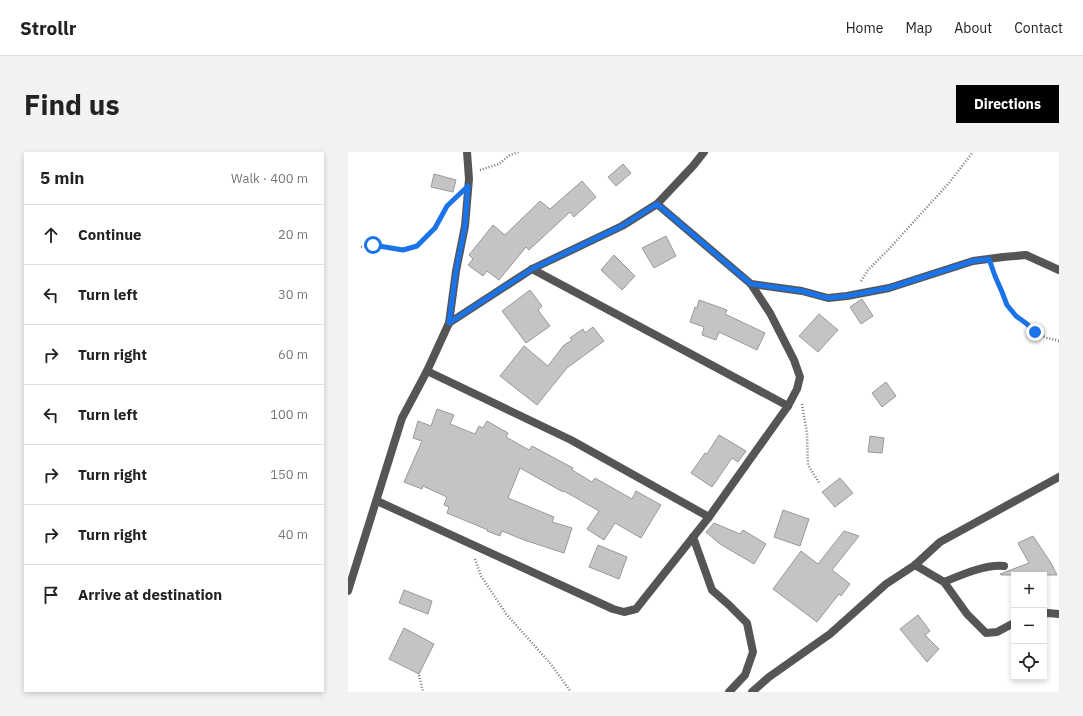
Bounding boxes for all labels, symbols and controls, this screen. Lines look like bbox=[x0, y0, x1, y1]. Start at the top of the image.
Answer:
text: Strollr bbox=[20, 16, 76, 40]
text: Home bbox=[846, 19, 883, 37]
text: Map bbox=[905, 19, 932, 37]
text: About bbox=[954, 19, 992, 37]
text: Contact bbox=[1014, 19, 1063, 37]
button: Directions bbox=[956, 85, 1059, 123]
text: Find us bbox=[24, 86, 120, 123]
text: 5 min bbox=[40, 167, 84, 189]
text: Walk · 400 m bbox=[231, 170, 308, 187]
icon: ahead bbox=[40, 224, 62, 246]
text: Continue bbox=[78, 225, 142, 244]
text: 20 m bbox=[278, 226, 308, 243]
route start bbox=[364, 236, 382, 254]
icon: left bbox=[40, 284, 62, 306]
text: Turn left bbox=[78, 285, 138, 304]
text: 30 m bbox=[278, 286, 308, 303]
route end bbox=[1026, 323, 1044, 341]
icon: right bbox=[40, 344, 62, 366]
text: Turn right bbox=[78, 345, 147, 364]
text: 60 m bbox=[278, 346, 308, 363]
icon: left bbox=[40, 404, 62, 426]
text: Turn left bbox=[78, 405, 138, 424]
text: 100 m bbox=[270, 406, 308, 423]
icon: right bbox=[40, 464, 62, 486]
text: Turn right bbox=[78, 465, 147, 484]
text: 150 m bbox=[270, 466, 308, 483]
icon: right bbox=[40, 524, 62, 546]
text: Turn right bbox=[78, 525, 147, 544]
text: 40 m bbox=[278, 526, 308, 543]
map controls bbox=[1011, 572, 1047, 680]
button: + bbox=[1011, 572, 1047, 608]
icon: arrive bbox=[40, 584, 62, 606]
text: Arrive at destination bbox=[78, 585, 222, 604]
button: − bbox=[1011, 608, 1047, 644]
button: locate bbox=[1011, 644, 1047, 680]

